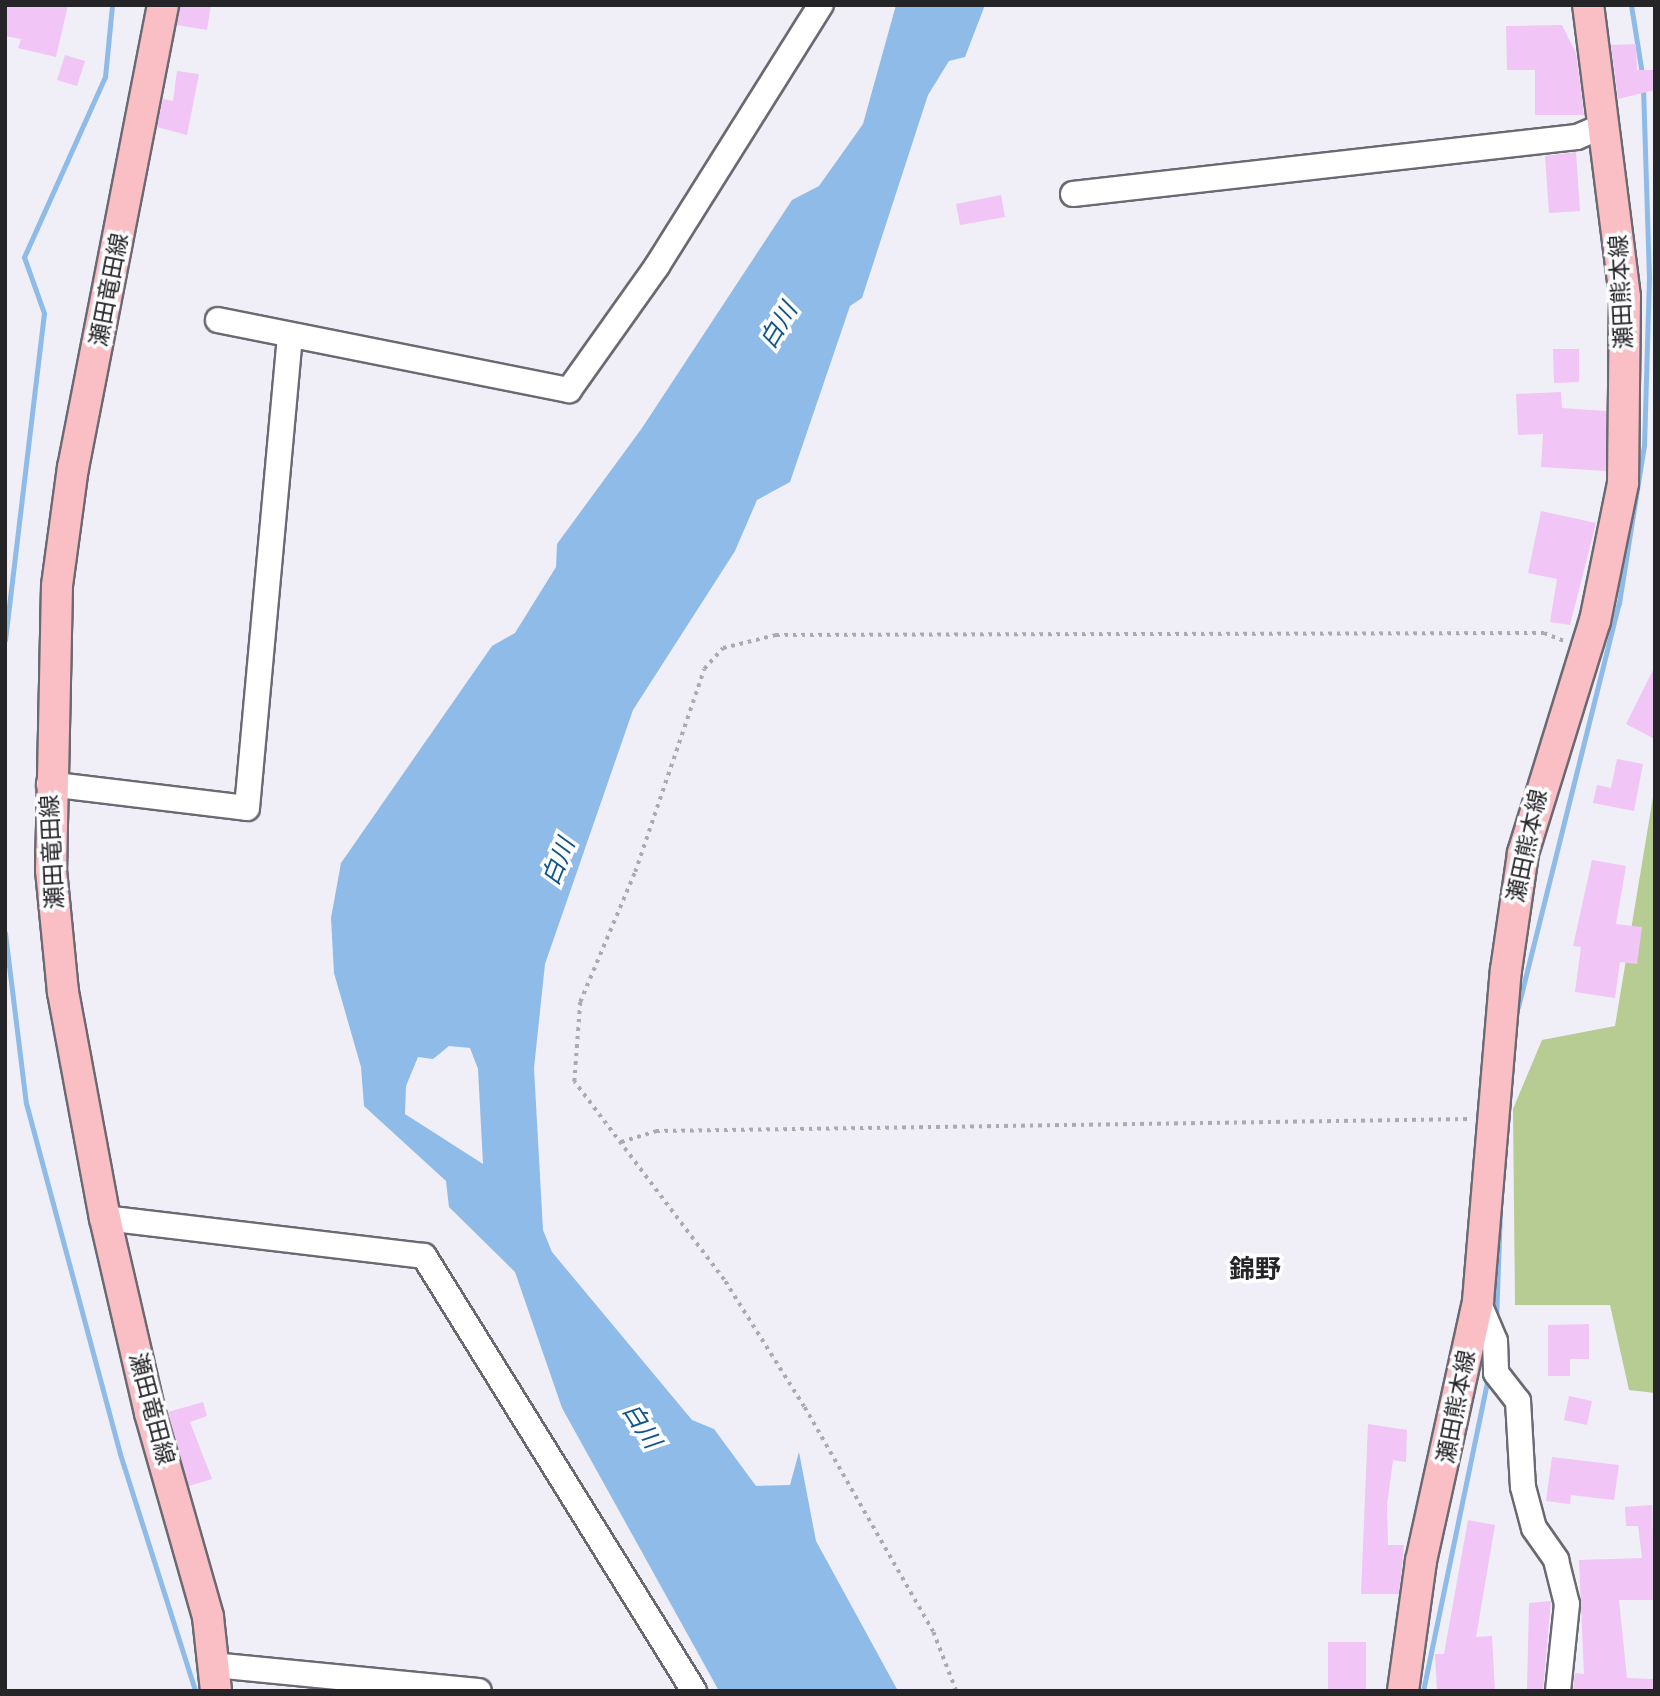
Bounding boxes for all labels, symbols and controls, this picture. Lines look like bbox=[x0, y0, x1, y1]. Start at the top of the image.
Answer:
street label: 瀬田竜田線 bbox=[85, 231, 135, 349]
street label: 瀬田熊本線 bbox=[1605, 234, 1639, 350]
water label: 白川 bbox=[754, 298, 804, 354]
street label: 瀬田熊本線 bbox=[1503, 787, 1553, 905]
street label: 瀬田竜田線 bbox=[36, 794, 70, 910]
water label: 白川 bbox=[537, 834, 581, 890]
district label: 錦野 bbox=[1229, 1254, 1281, 1286]
street label: 瀬田熊本線 bbox=[1432, 1348, 1482, 1466]
street label: 瀬田竜田線 bbox=[123, 1350, 179, 1468]
water label: 白川 bbox=[616, 1398, 666, 1454]

